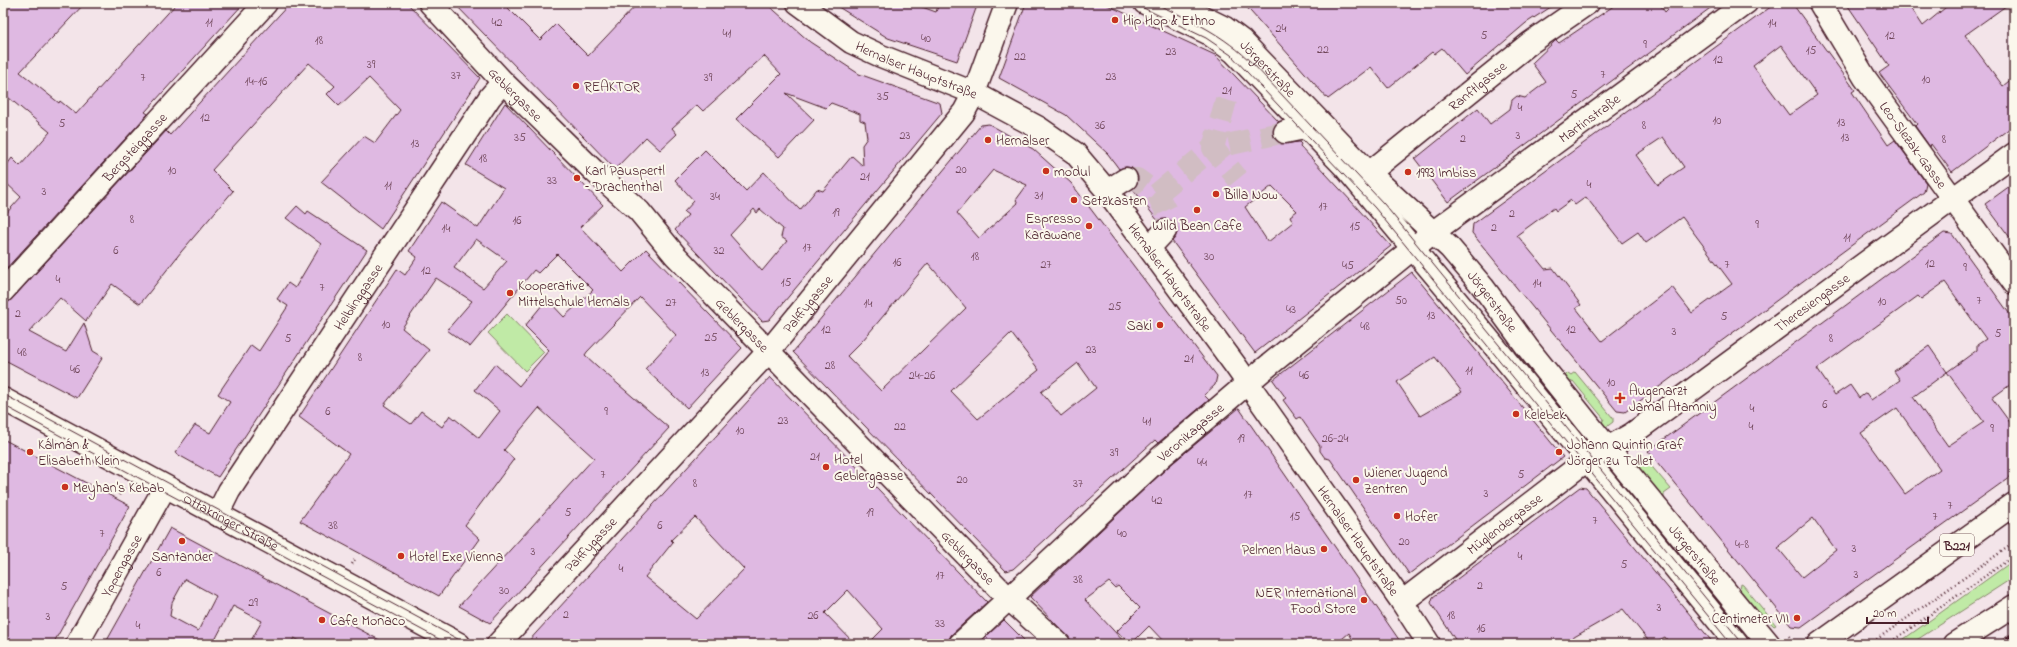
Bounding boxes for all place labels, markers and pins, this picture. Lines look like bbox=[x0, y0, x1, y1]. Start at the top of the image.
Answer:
place label: Hip Hop & Ethno bbox=[1123, 11, 1215, 32]
marker: Hip Hop & Ethno bbox=[1110, 15, 1120, 25]
place label: REAKTOR bbox=[584, 77, 640, 98]
marker: REAKTOR bbox=[571, 81, 581, 91]
place label: Hernalser bbox=[996, 131, 1050, 152]
marker: Hernalser bbox=[983, 135, 993, 145]
place label: Karl Pauspertl – Drachenthal bbox=[585, 161, 665, 198]
place label: modul bbox=[1054, 162, 1090, 183]
place label: 1993 Imbiss bbox=[1416, 163, 1476, 184]
marker: modul bbox=[1041, 166, 1051, 176]
marker: 1993 Imbiss bbox=[1403, 167, 1413, 177]
marker: Karl Pauspertl – Drachenthal bbox=[572, 173, 582, 183]
place label: Billa Now bbox=[1223, 185, 1278, 206]
marker: Billa Now bbox=[1211, 189, 1221, 199]
place label: Setzkasten bbox=[1082, 191, 1147, 212]
marker: Setzkasten bbox=[1069, 195, 1079, 205]
marker: Wild Bean Cafe bbox=[1192, 205, 1202, 215]
place label: Espresso Karawane bbox=[1025, 209, 1082, 246]
place label: Wild Bean Cafe bbox=[1152, 216, 1242, 237]
marker: Espresso Karawane bbox=[1084, 221, 1094, 231]
place label: Kooperative Mittelschule Hernals bbox=[518, 276, 630, 313]
marker: Kooperative Mittelschule Hernals bbox=[505, 288, 515, 298]
place label: Saki bbox=[1127, 316, 1152, 337]
marker: Saki bbox=[1155, 320, 1165, 330]
place label: Augenarzt Jamal Atamniy bbox=[1629, 381, 1717, 419]
marker: Augenarzt Jamal Atamniy bbox=[1614, 392, 1626, 404]
place label: Kelebek bbox=[1524, 405, 1566, 426]
marker: Kelebek bbox=[1511, 409, 1521, 419]
place label: Kálmán & Elisabeth Klein bbox=[38, 435, 119, 472]
place label: Johann Quintin Graf Jörger zu Tollet bbox=[1567, 435, 1684, 473]
marker: Kálmán & Elisabeth Klein bbox=[25, 447, 35, 457]
marker: Johann Quintin Graf Jörger zu Tollet bbox=[1554, 447, 1564, 457]
place label: Hotel Geblergasse bbox=[834, 450, 904, 488]
marker: Hotel Geblergasse bbox=[821, 462, 831, 472]
place label: Wiener Jugend Zentren bbox=[1364, 463, 1448, 500]
marker: Wiener Jugend Zentren bbox=[1351, 475, 1361, 485]
place label: Meyhan's Kebab bbox=[73, 478, 165, 500]
marker: Meyhan's Kebab bbox=[60, 482, 70, 492]
place label: Hofer bbox=[1405, 507, 1438, 528]
marker: Hofer bbox=[1392, 511, 1402, 521]
marker: Santander bbox=[177, 536, 187, 546]
place label: Pelmen Haus bbox=[1242, 540, 1316, 561]
marker: Pelmen Haus bbox=[1319, 544, 1329, 554]
place label: Santander bbox=[151, 547, 213, 568]
place label: Hotel Exe Vienna bbox=[409, 547, 503, 568]
marker: Hotel Exe Vienna bbox=[396, 551, 406, 561]
place label: NER International Food Store bbox=[1256, 583, 1357, 620]
marker: NER International Food Store bbox=[1359, 595, 1369, 605]
place label: Centimeter VII bbox=[1712, 609, 1789, 630]
place label: Cafe Monaco bbox=[330, 611, 405, 632]
marker: Centimeter VII bbox=[1792, 613, 1802, 623]
marker: Cafe Monaco bbox=[317, 615, 327, 625]

